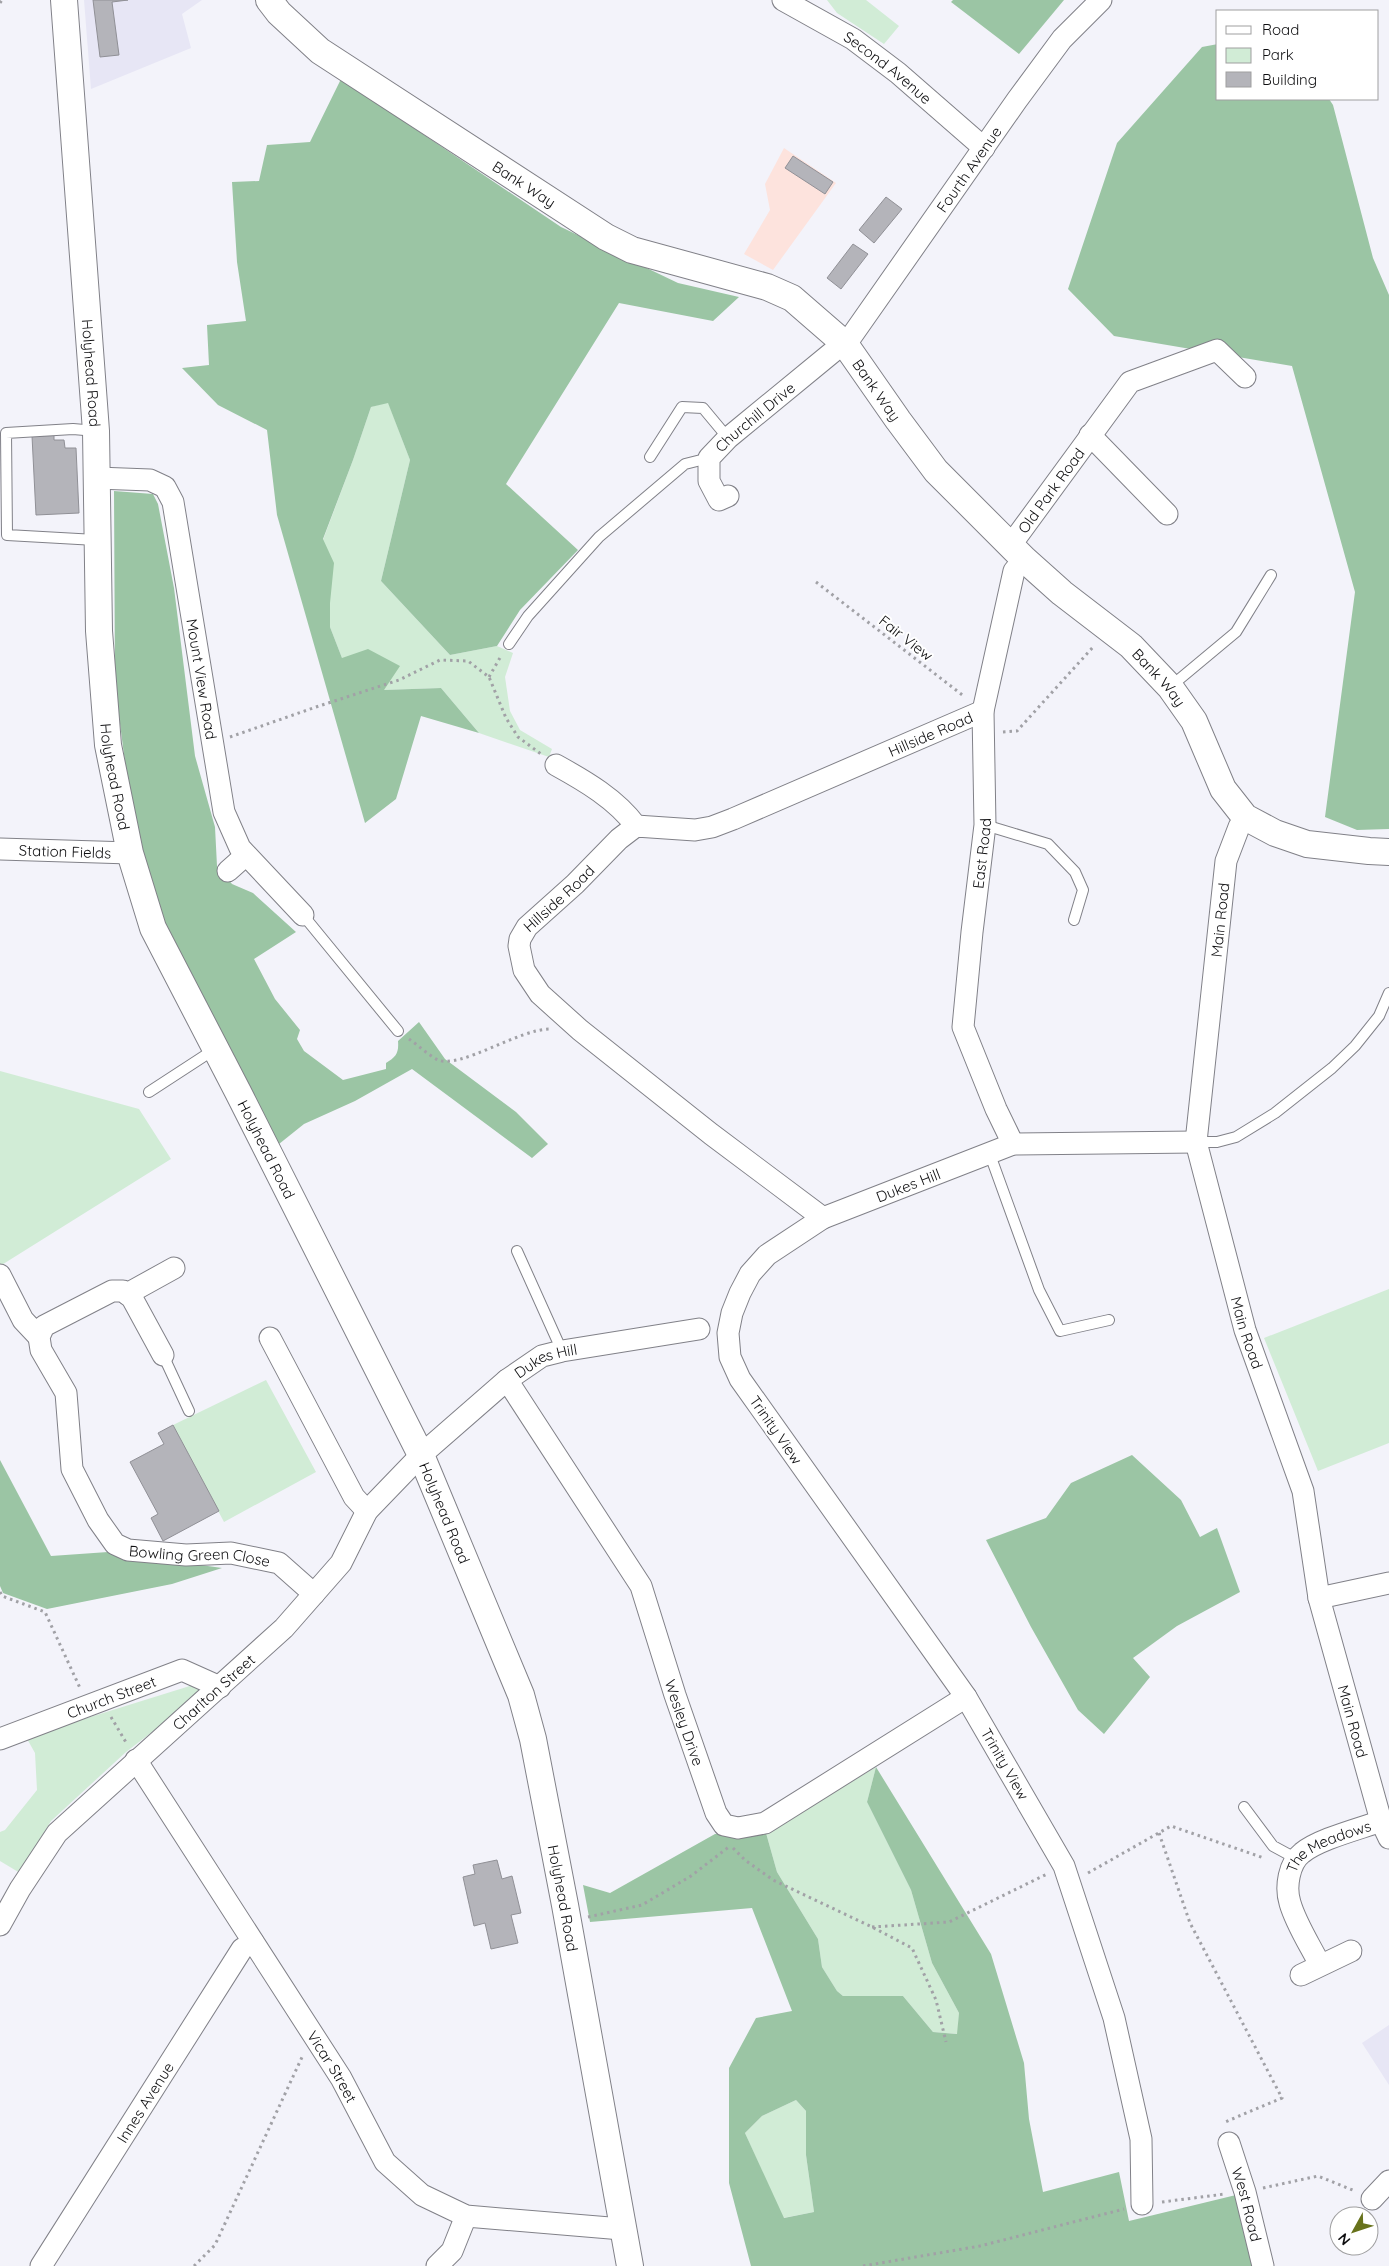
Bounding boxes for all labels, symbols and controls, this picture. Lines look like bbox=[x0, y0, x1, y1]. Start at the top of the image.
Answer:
legend bbox=[1216, 10, 1379, 100]
text: Road bbox=[1262, 20, 1299, 39]
street label: Second Avenue bbox=[841, 27, 936, 108]
text: Park bbox=[1262, 45, 1294, 64]
text: Building bbox=[1262, 70, 1317, 89]
street label: Fourth Avenue bbox=[932, 122, 1005, 216]
street label: Bank Way bbox=[489, 156, 560, 211]
street label: Holyhead Road bbox=[78, 318, 105, 428]
street label: Bank Way bbox=[849, 355, 905, 425]
street label: Churchill Drive bbox=[710, 378, 799, 456]
street label: Old Park Road bbox=[1013, 444, 1088, 537]
street label: Fair View bbox=[875, 611, 937, 665]
street label: Mount View Road bbox=[183, 617, 221, 741]
street label: Bank Way bbox=[1129, 644, 1190, 710]
street label: Hillside Road bbox=[885, 707, 975, 760]
street label: Holyhead Road bbox=[97, 723, 135, 832]
street label: East Road bbox=[968, 818, 995, 890]
street label: Station Fields bbox=[18, 840, 111, 862]
street label: Hillside Road bbox=[519, 861, 598, 936]
street label: Main Road bbox=[1207, 882, 1233, 958]
street label: Holyhead Road bbox=[234, 1097, 300, 1202]
street label: Dukes Hill bbox=[873, 1164, 943, 1206]
street label: Main Road bbox=[1227, 1294, 1268, 1371]
street label: Dukes Hill bbox=[510, 1339, 578, 1382]
street label: Trinity View bbox=[745, 1392, 807, 1468]
street label: Holyhead Road bbox=[415, 1459, 475, 1566]
street label: Bowling Green Close bbox=[128, 1541, 272, 1570]
street label: Charlton Street bbox=[168, 1650, 259, 1734]
street label: Church Street bbox=[64, 1671, 158, 1722]
street label: Wesley Drive bbox=[661, 1677, 708, 1768]
street label: Main Road bbox=[1334, 1683, 1372, 1760]
street label: Trinity View bbox=[977, 1725, 1033, 1803]
street label: The Meadows bbox=[1281, 1816, 1373, 1875]
street label: Holyhead Road bbox=[544, 1843, 583, 1953]
street label: Vicar Street bbox=[303, 2027, 362, 2106]
street label: Innes Avenue bbox=[112, 2058, 178, 2146]
street label: West Road bbox=[1228, 2165, 1266, 2243]
north arrow bbox=[1329, 2206, 1379, 2256]
text: N bbox=[1334, 2230, 1354, 2249]

